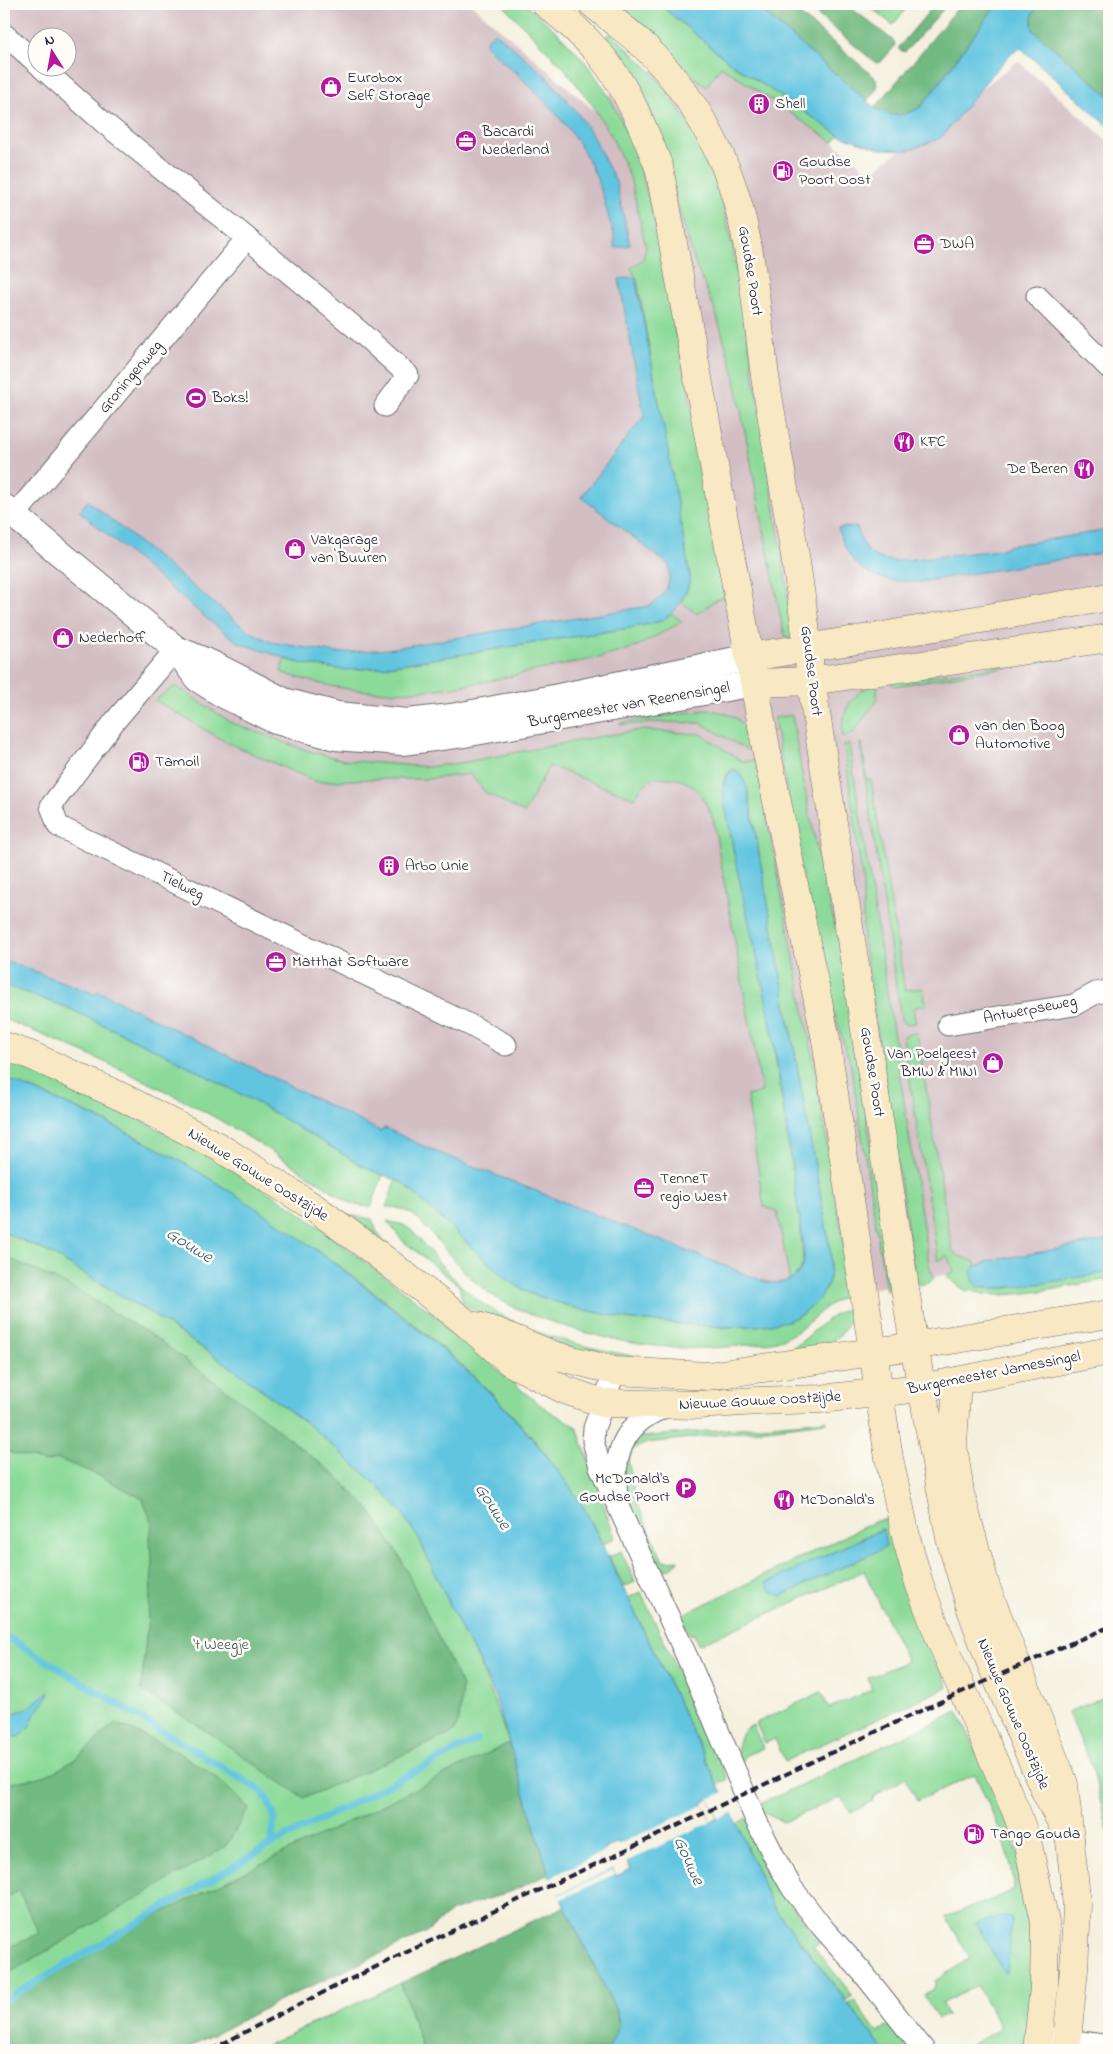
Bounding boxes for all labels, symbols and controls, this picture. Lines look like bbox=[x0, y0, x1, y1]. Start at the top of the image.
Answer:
north arrow bbox=[28, 28, 78, 78]
text: N bbox=[43, 30, 56, 52]
place label: Eurobox Self Storage bbox=[347, 66, 431, 108]
shop icon: Eurobox Self Storage bbox=[319, 75, 343, 99]
building icon: Shell bbox=[747, 92, 771, 116]
place label: Shell bbox=[775, 92, 806, 116]
place label: Bacardi Nederland bbox=[481, 120, 549, 162]
office icon: Bacardi Nederland bbox=[454, 129, 478, 153]
place label: Goudse Poort Oost bbox=[799, 150, 871, 192]
fuel station icon: Goudse Poort Oost bbox=[771, 159, 795, 183]
street label: Goudse Poort bbox=[731, 224, 769, 318]
office icon: DWA bbox=[912, 232, 936, 256]
place label: DWA bbox=[939, 232, 974, 256]
street label: Groningenweg bbox=[93, 335, 169, 419]
sports icon: Boks! bbox=[184, 386, 208, 410]
place label: Boks! bbox=[211, 386, 249, 410]
restaurant icon: KFC bbox=[892, 430, 916, 454]
place label: KFC bbox=[920, 430, 946, 454]
place label: De Beren bbox=[1006, 457, 1068, 481]
restaurant icon: De Beren bbox=[1072, 457, 1096, 481]
place label: Vakgarage van Buuren bbox=[310, 528, 387, 570]
shop icon: Vakgarage van Buuren bbox=[283, 537, 307, 561]
street label: Goudse Poort bbox=[794, 624, 829, 718]
shop icon: Nederhoff bbox=[51, 626, 75, 650]
place label: Nederhoff bbox=[79, 626, 146, 650]
street label: Burgemeester van Reenensingel bbox=[525, 675, 732, 735]
place label: van den Boog Automotive bbox=[975, 714, 1064, 756]
shop icon: van den Boog Automotive bbox=[947, 723, 971, 747]
fuel station icon: Tamoil bbox=[127, 750, 151, 774]
place label: Tamoil bbox=[155, 750, 199, 774]
building icon: Arbo Unie bbox=[377, 854, 401, 878]
place label: Arbo Unie bbox=[405, 854, 469, 878]
street label: Tielweg bbox=[156, 865, 208, 907]
office icon: Matthat Software bbox=[264, 950, 288, 974]
place label: Matthat Software bbox=[292, 950, 410, 974]
street label: Antwerpseweg bbox=[981, 989, 1079, 1031]
street label: Goudse Poort bbox=[853, 1025, 891, 1119]
place label: Van Poelgeest BMW & MINI bbox=[886, 1042, 978, 1084]
shop icon: Van Poelgeest BMW & MINI bbox=[981, 1051, 1005, 1075]
street label: Nieuwe Gouwe Oostzijde bbox=[183, 1122, 334, 1229]
place label: TenneT regio West bbox=[660, 1167, 728, 1209]
office icon: TenneT regio West bbox=[632, 1176, 656, 1200]
water label: Gouwe bbox=[161, 1222, 218, 1271]
street label: Burgemeester Jamessingel bbox=[904, 1344, 1083, 1402]
street label: Nieuwe Gouwe Oostzijde bbox=[678, 1385, 842, 1417]
place label: McDonald's Goudse Poort bbox=[579, 1467, 671, 1509]
parking icon: McDonald's Goudse Poort bbox=[674, 1476, 698, 1500]
water label: Gouwe bbox=[467, 1479, 517, 1536]
restaurant icon: McDonald's bbox=[772, 1488, 796, 1512]
place label: McDonald's bbox=[800, 1488, 875, 1512]
park label: 't Weegje bbox=[193, 1633, 249, 1657]
street label: Nieuwe Gouwe Oostzijde bbox=[970, 1635, 1056, 1794]
fuel station icon: Tango Gouda bbox=[962, 1822, 986, 1846]
place label: Tango Gouda bbox=[990, 1822, 1080, 1846]
water label: Gouwe bbox=[666, 1833, 711, 1890]

